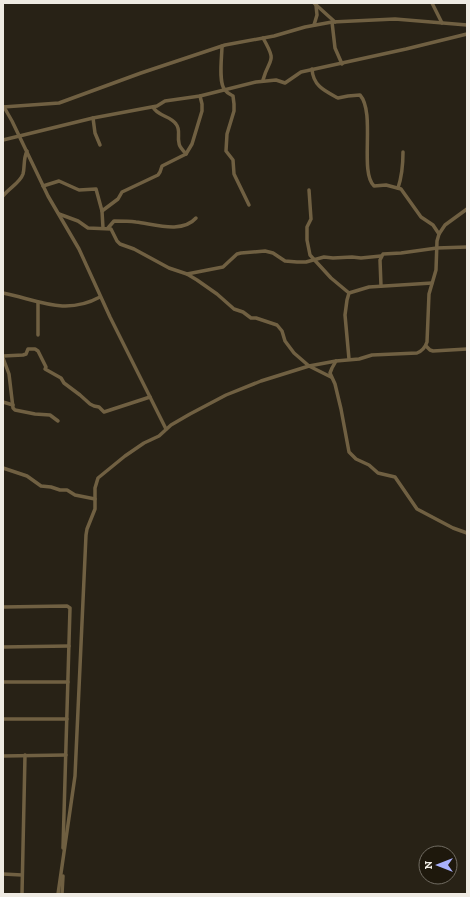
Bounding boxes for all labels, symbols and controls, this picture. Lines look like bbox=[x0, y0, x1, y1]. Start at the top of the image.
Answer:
north arrow bbox=[418, 845, 458, 885]
text: N bbox=[422, 860, 435, 869]

